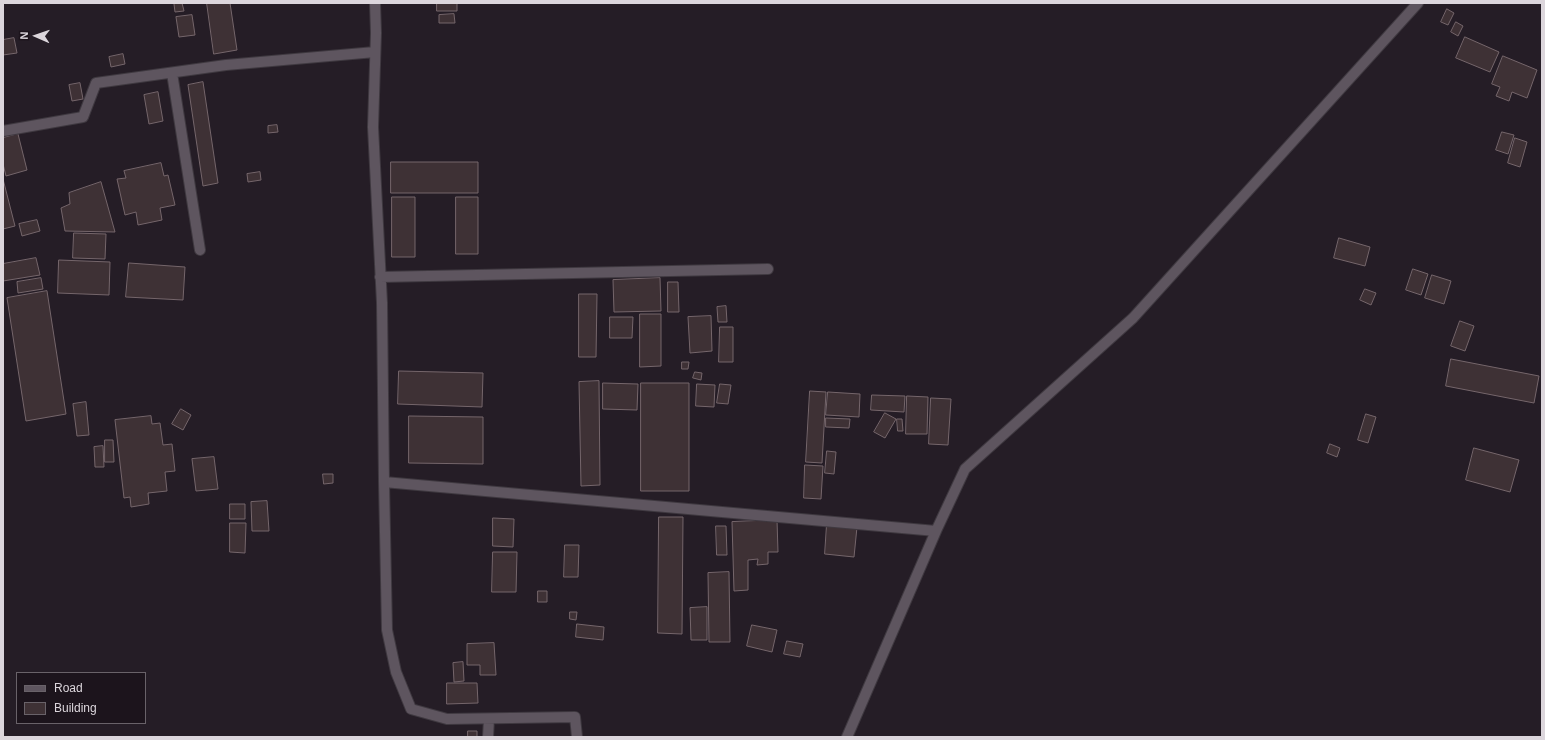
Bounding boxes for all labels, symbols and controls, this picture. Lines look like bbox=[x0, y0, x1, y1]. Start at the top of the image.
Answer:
north arrow bbox=[16, 16, 56, 56]
text: N bbox=[18, 31, 30, 40]
legend bbox=[16, 672, 146, 724]
text: Road bbox=[54, 681, 83, 695]
text: Building bbox=[54, 701, 97, 715]

